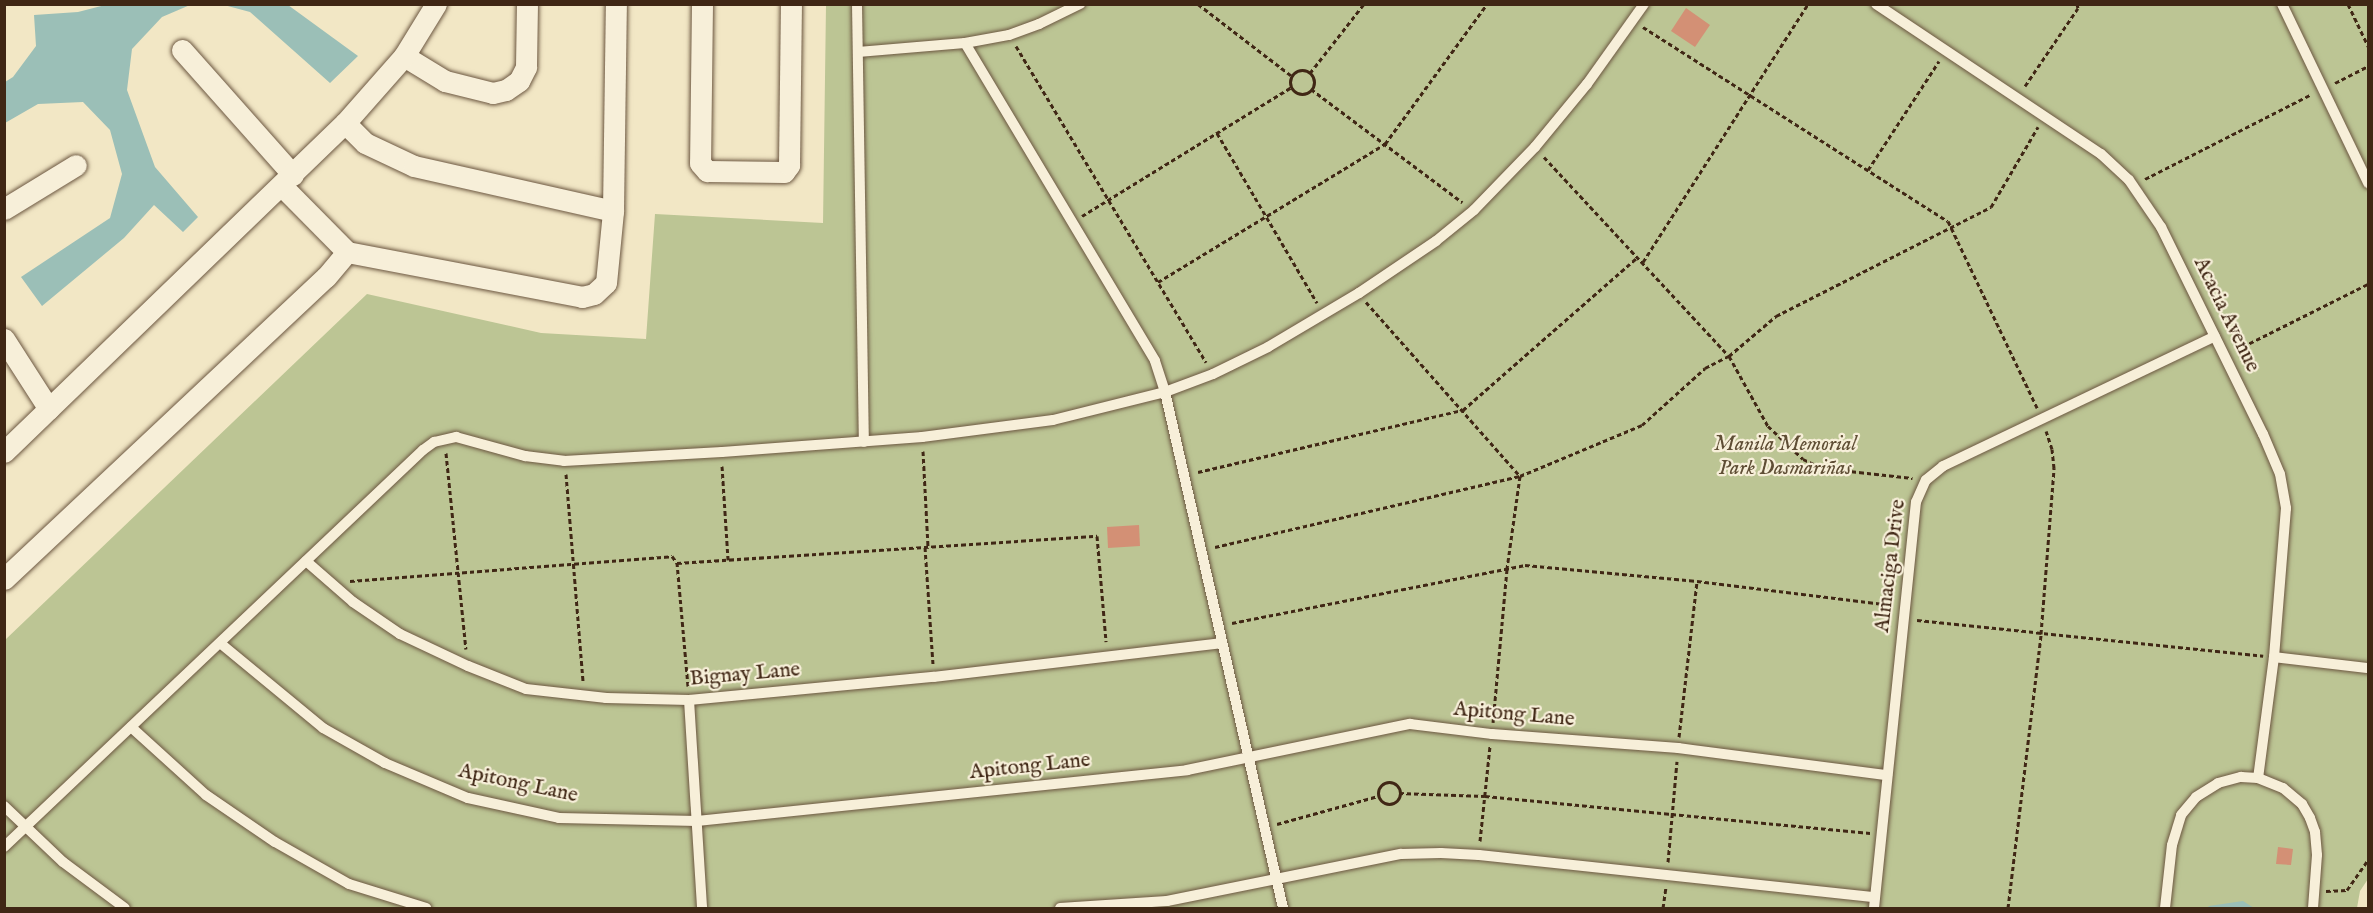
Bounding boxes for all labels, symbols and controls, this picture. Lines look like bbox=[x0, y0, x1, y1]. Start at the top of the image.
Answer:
street label: Acacia Avenue bbox=[2187, 253, 2265, 377]
park label: Manila Memorial Park Dasmariñas bbox=[1714, 432, 1856, 482]
street label: Almaciga Drive bbox=[1870, 498, 1912, 634]
street label: Bignay Lane bbox=[689, 658, 801, 692]
street label: Apitong Lane bbox=[1452, 697, 1576, 733]
street label: Apitong Lane bbox=[968, 748, 1092, 786]
street label: Apitong Lane bbox=[456, 759, 580, 809]

